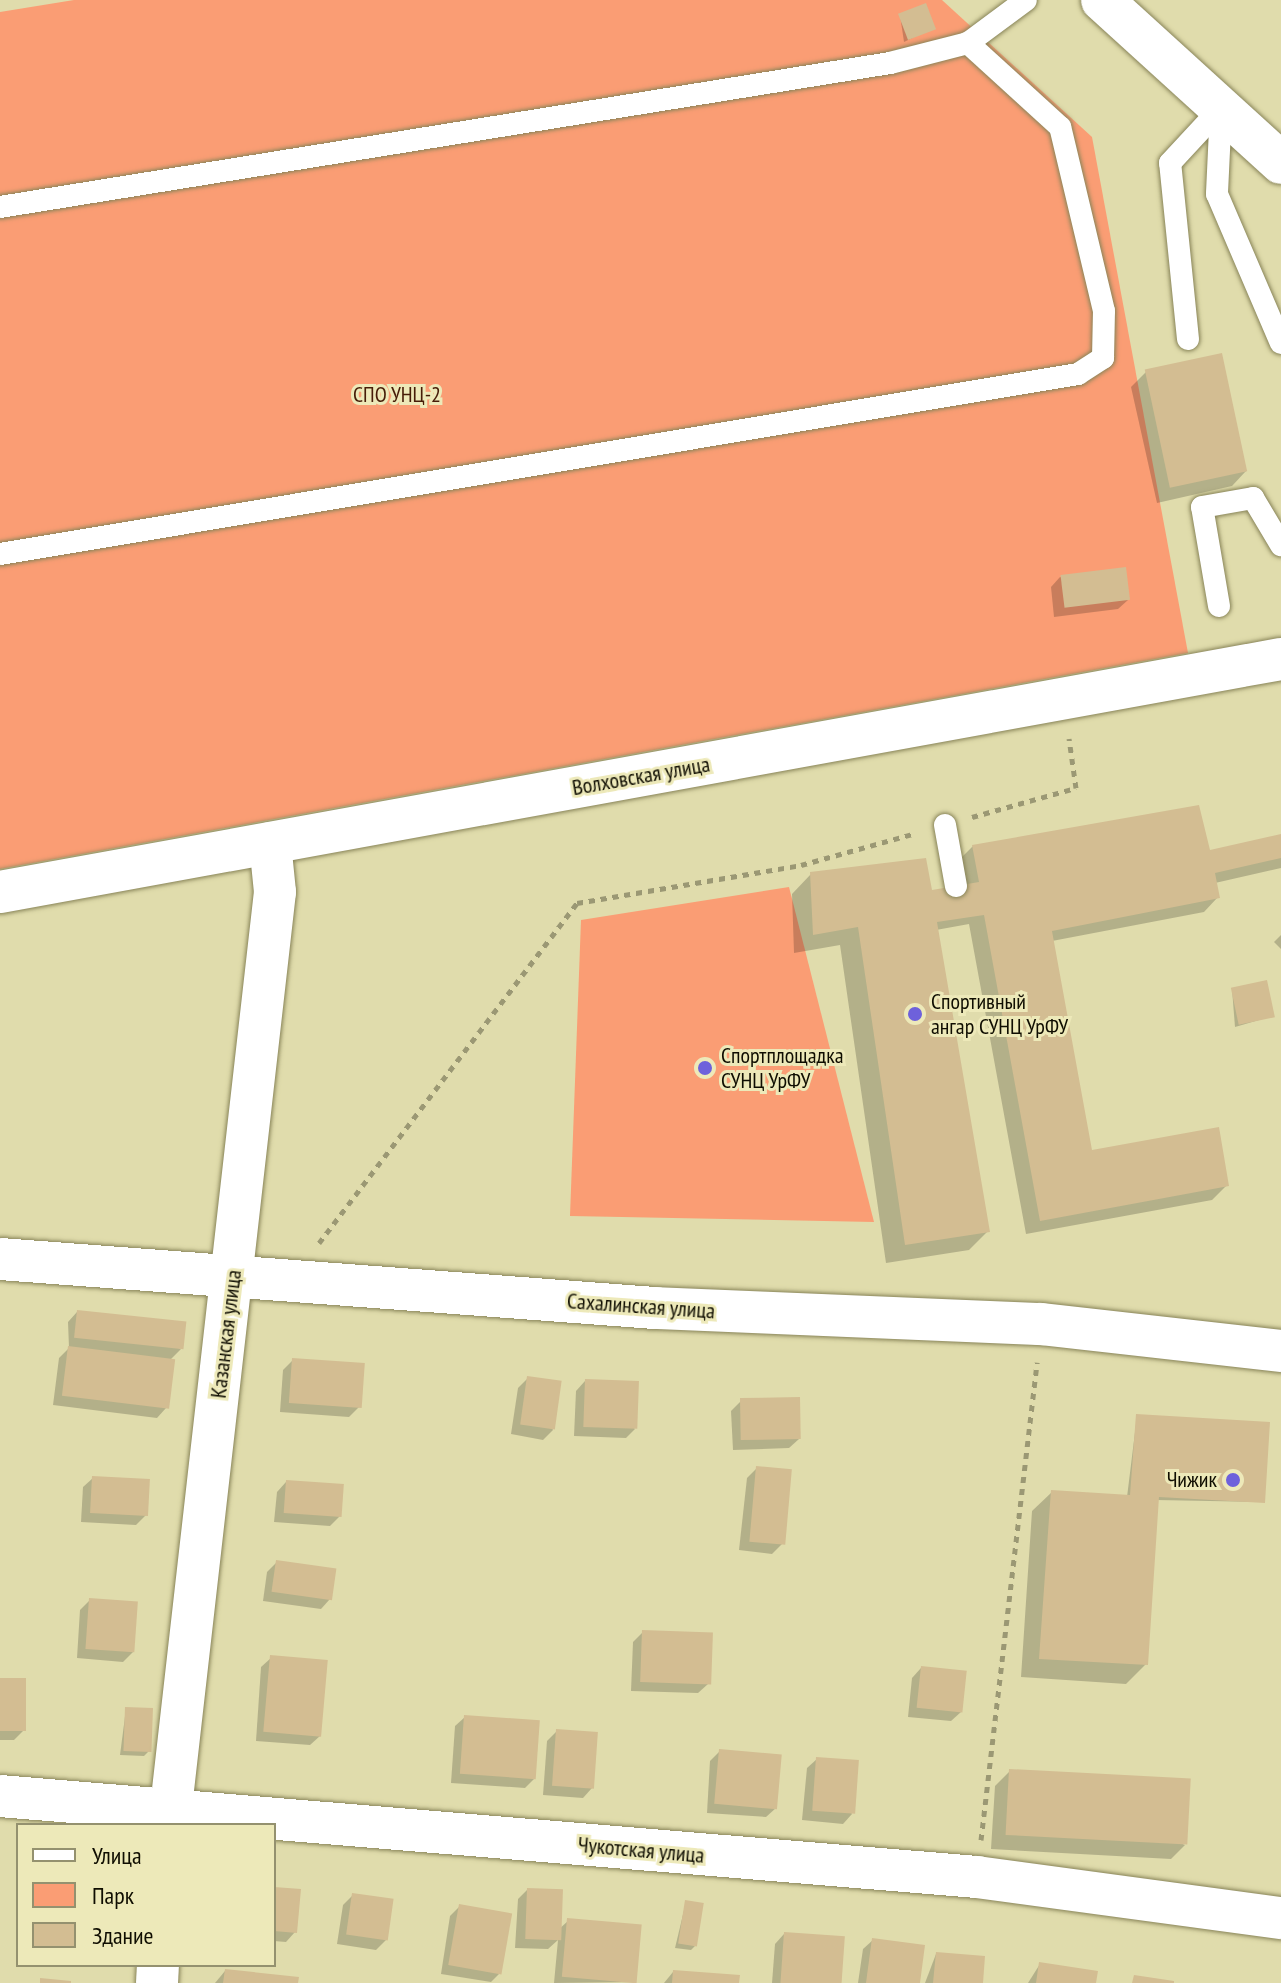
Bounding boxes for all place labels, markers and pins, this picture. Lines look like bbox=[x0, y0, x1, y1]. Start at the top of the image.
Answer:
place label: Спортивный ангар СУНЦ УрФУ bbox=[931, 988, 1069, 1040]
marker: Спортивный ангар СУНЦ УрФУ bbox=[906, 1005, 924, 1023]
place label: Спортплощадка СУНЦ УрФУ bbox=[721, 1042, 843, 1094]
marker: Спортплощадка СУНЦ УрФУ bbox=[696, 1059, 714, 1077]
place label: Чижик bbox=[1167, 1467, 1217, 1493]
marker: Чижик bbox=[1224, 1471, 1242, 1489]

